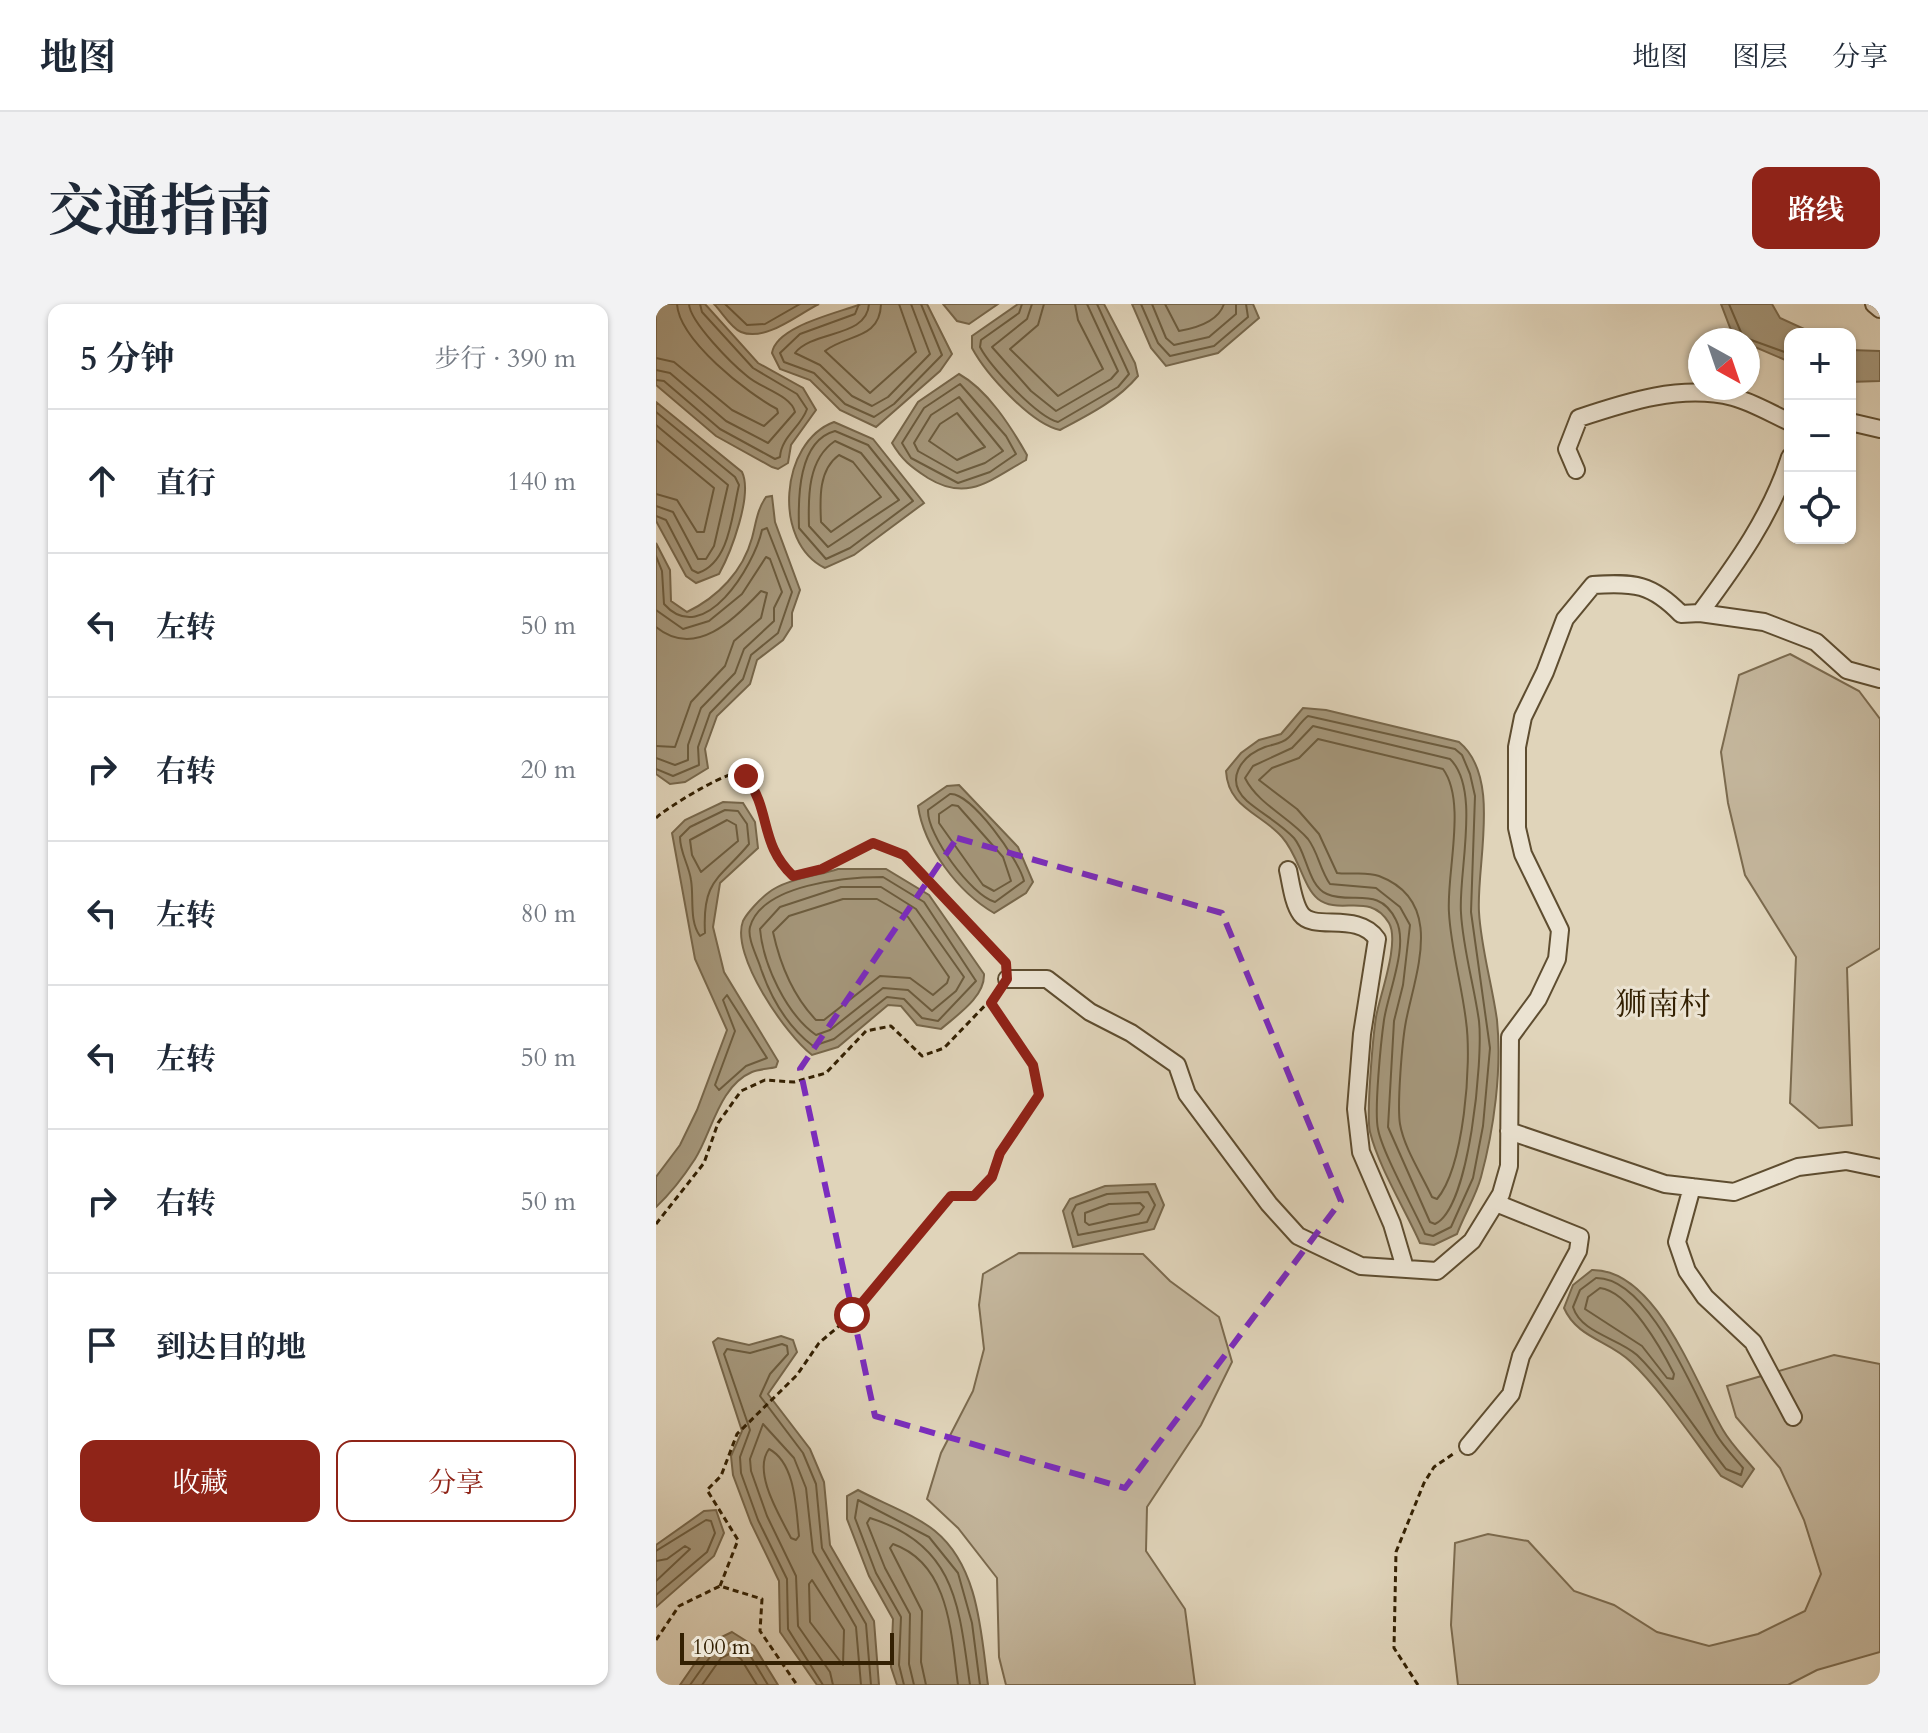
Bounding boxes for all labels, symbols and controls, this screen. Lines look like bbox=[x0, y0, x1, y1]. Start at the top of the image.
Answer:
text: 地图 bbox=[40, 32, 116, 84]
text: 地图 bbox=[1632, 38, 1688, 76]
text: 图层 bbox=[1732, 38, 1788, 76]
text: 分享 bbox=[1832, 38, 1888, 76]
button: 路线 bbox=[1752, 167, 1880, 249]
text: 交通指南 bbox=[48, 175, 272, 250]
north arrow bbox=[1688, 328, 1760, 400]
map controls bbox=[1784, 328, 1856, 544]
button: + bbox=[1784, 328, 1856, 400]
text: 5 分钟 bbox=[80, 336, 175, 382]
text: 步行 · 390 m bbox=[435, 341, 576, 376]
button: − bbox=[1784, 400, 1856, 472]
icon: ahead bbox=[80, 459, 124, 503]
text: 直行 bbox=[156, 463, 216, 504]
text: 140 m bbox=[507, 464, 576, 499]
button: locate bbox=[1784, 472, 1856, 544]
icon: left bbox=[80, 603, 124, 647]
text: 左转 bbox=[156, 607, 216, 648]
text: 50 m bbox=[520, 608, 576, 643]
icon: right bbox=[80, 747, 124, 791]
text: 右转 bbox=[156, 751, 216, 792]
text: 20 m bbox=[520, 752, 576, 787]
route end bbox=[728, 758, 764, 794]
icon: left bbox=[80, 891, 124, 935]
text: 左转 bbox=[156, 895, 216, 936]
text: 80 m bbox=[520, 896, 576, 931]
district label: 狮南村 bbox=[1615, 983, 1711, 1027]
icon: left bbox=[80, 1035, 124, 1079]
text: 左转 bbox=[156, 1039, 216, 1080]
text: 50 m bbox=[520, 1040, 576, 1075]
icon: right bbox=[80, 1179, 124, 1223]
text: 右转 bbox=[156, 1183, 216, 1224]
text: 50 m bbox=[520, 1184, 576, 1219]
route start bbox=[834, 1297, 870, 1333]
icon: arrive bbox=[80, 1323, 124, 1367]
text: 到达目的地 bbox=[156, 1327, 306, 1368]
button: 收藏 bbox=[80, 1440, 320, 1522]
button: 分享 bbox=[336, 1440, 576, 1522]
scale bar bbox=[680, 1629, 894, 1665]
text: 100 m bbox=[692, 1632, 750, 1662]

